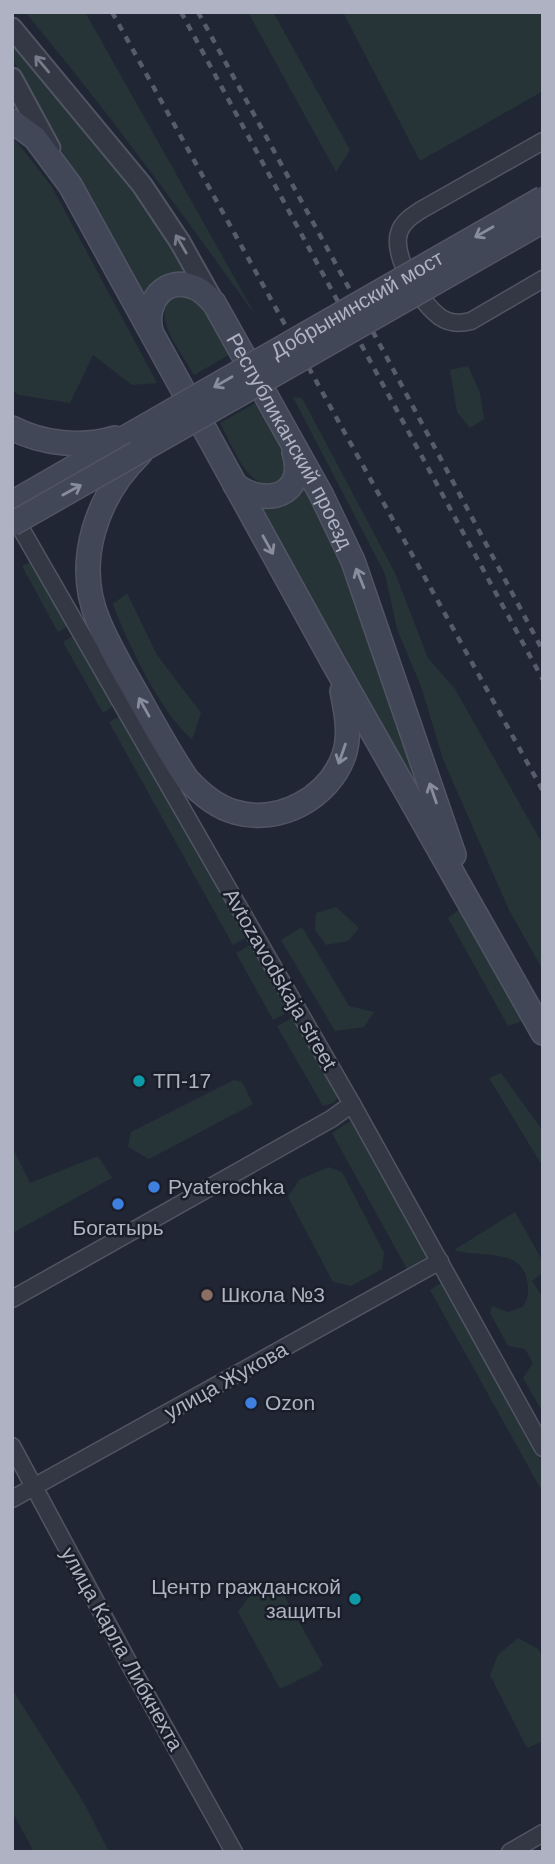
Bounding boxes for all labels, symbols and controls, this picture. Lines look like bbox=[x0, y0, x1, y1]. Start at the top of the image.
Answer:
one-way arrow bbox=[34, 55, 50, 73]
one-way arrow bbox=[474, 225, 494, 239]
one-way arrow bbox=[173, 234, 187, 254]
street label: Добрынинский мост bbox=[266, 245, 448, 363]
street label: Республиканский проезд bbox=[222, 329, 358, 553]
one-way arrow bbox=[213, 375, 233, 389]
one-way arrow bbox=[61, 483, 81, 497]
one-way arrow bbox=[262, 534, 275, 555]
one-way arrow bbox=[352, 568, 365, 589]
one-way arrow bbox=[137, 697, 150, 718]
one-way arrow bbox=[335, 743, 347, 765]
one-way arrow bbox=[426, 783, 438, 805]
street label: Avtozavodskaja street bbox=[219, 884, 342, 1073]
place label: ТП-17 bbox=[153, 1069, 211, 1092]
marker: ТП-17 bbox=[131, 1073, 147, 1089]
place label: Pyaterochka bbox=[168, 1175, 285, 1198]
marker: Pyaterochka bbox=[146, 1179, 162, 1195]
marker: Богатырь bbox=[110, 1196, 126, 1212]
place label: Богатырь bbox=[72, 1216, 164, 1239]
place label: Школа №3 bbox=[221, 1283, 325, 1306]
marker: Школа №3 bbox=[199, 1287, 215, 1303]
street label: улица Жукова bbox=[160, 1337, 291, 1424]
place label: Ozon bbox=[265, 1391, 315, 1414]
marker: Ozon bbox=[243, 1395, 259, 1411]
street label: улица Карла Либкнехта bbox=[57, 1543, 188, 1755]
place label: Центр гражданской защиты bbox=[151, 1575, 341, 1622]
marker: Центр гражданской защиты bbox=[347, 1591, 363, 1607]

